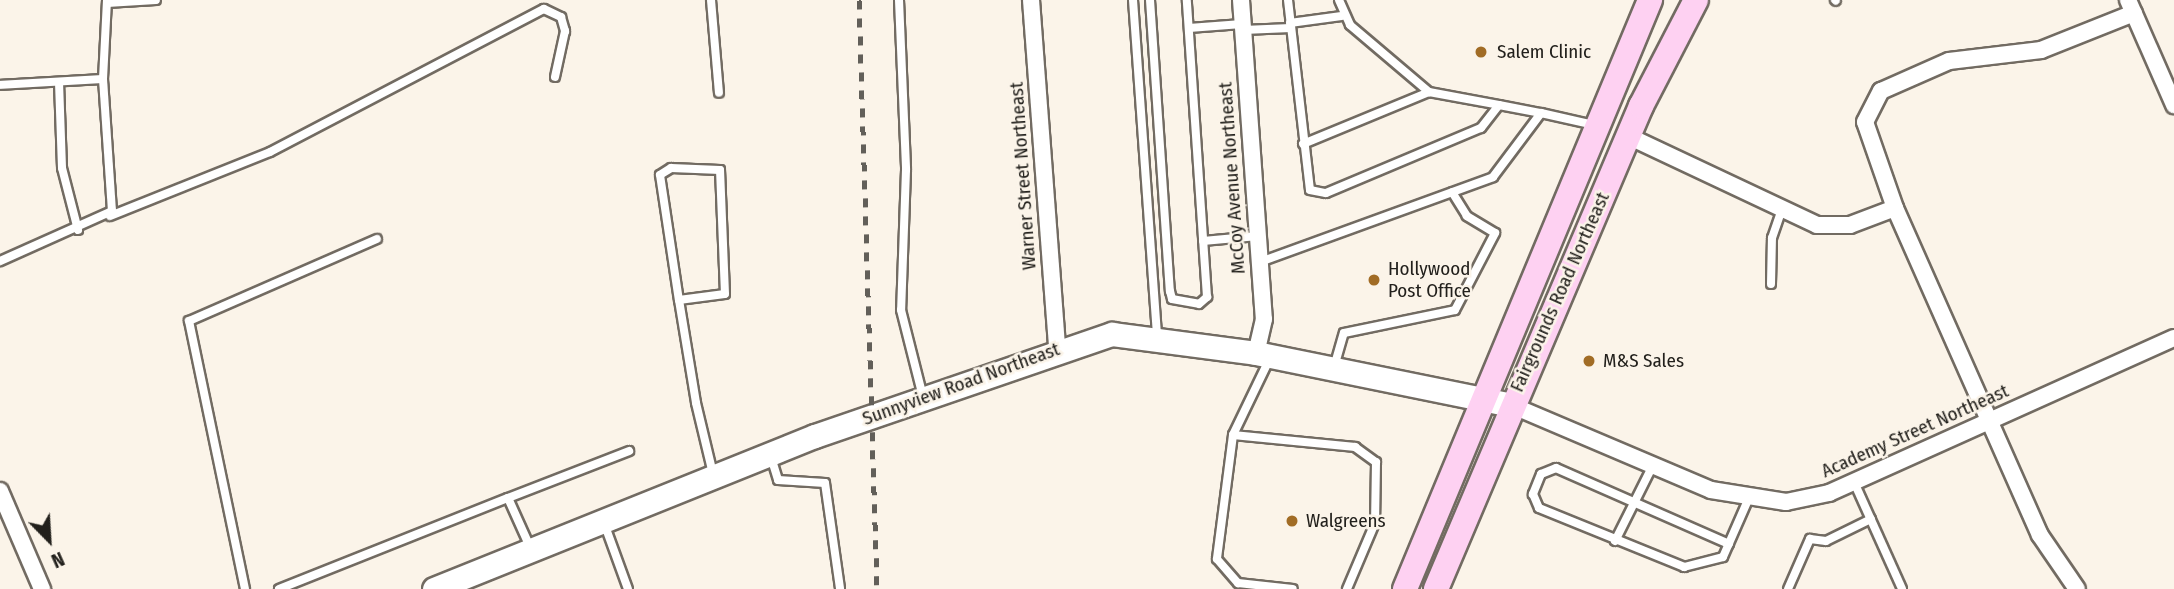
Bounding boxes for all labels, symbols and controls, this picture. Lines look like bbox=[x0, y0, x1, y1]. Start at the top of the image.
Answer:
place label: Salem Clinic bbox=[1497, 41, 1591, 63]
marker: Salem Clinic bbox=[1471, 42, 1491, 62]
street label: Warner Street Northeast bbox=[1005, 81, 1041, 271]
street label: McCoy Avenue Northeast bbox=[1214, 81, 1250, 275]
street label: Fairgrounds Road Northeast bbox=[1506, 189, 1614, 395]
place label: Hollywood Post Office bbox=[1388, 258, 1471, 302]
marker: Hollywood Post Office bbox=[1366, 272, 1382, 288]
street label: Sunnyview Road Northeast bbox=[859, 338, 1063, 430]
place label: M&S Sales bbox=[1603, 350, 1684, 372]
marker: M&S Sales bbox=[1581, 353, 1597, 369]
street label: Academy Street Northeast bbox=[1818, 379, 2012, 483]
north arrow bbox=[14, 505, 84, 575]
place label: Walgreens bbox=[1306, 510, 1386, 532]
marker: Walgreens bbox=[1284, 513, 1300, 529]
text: N bbox=[48, 547, 68, 572]

